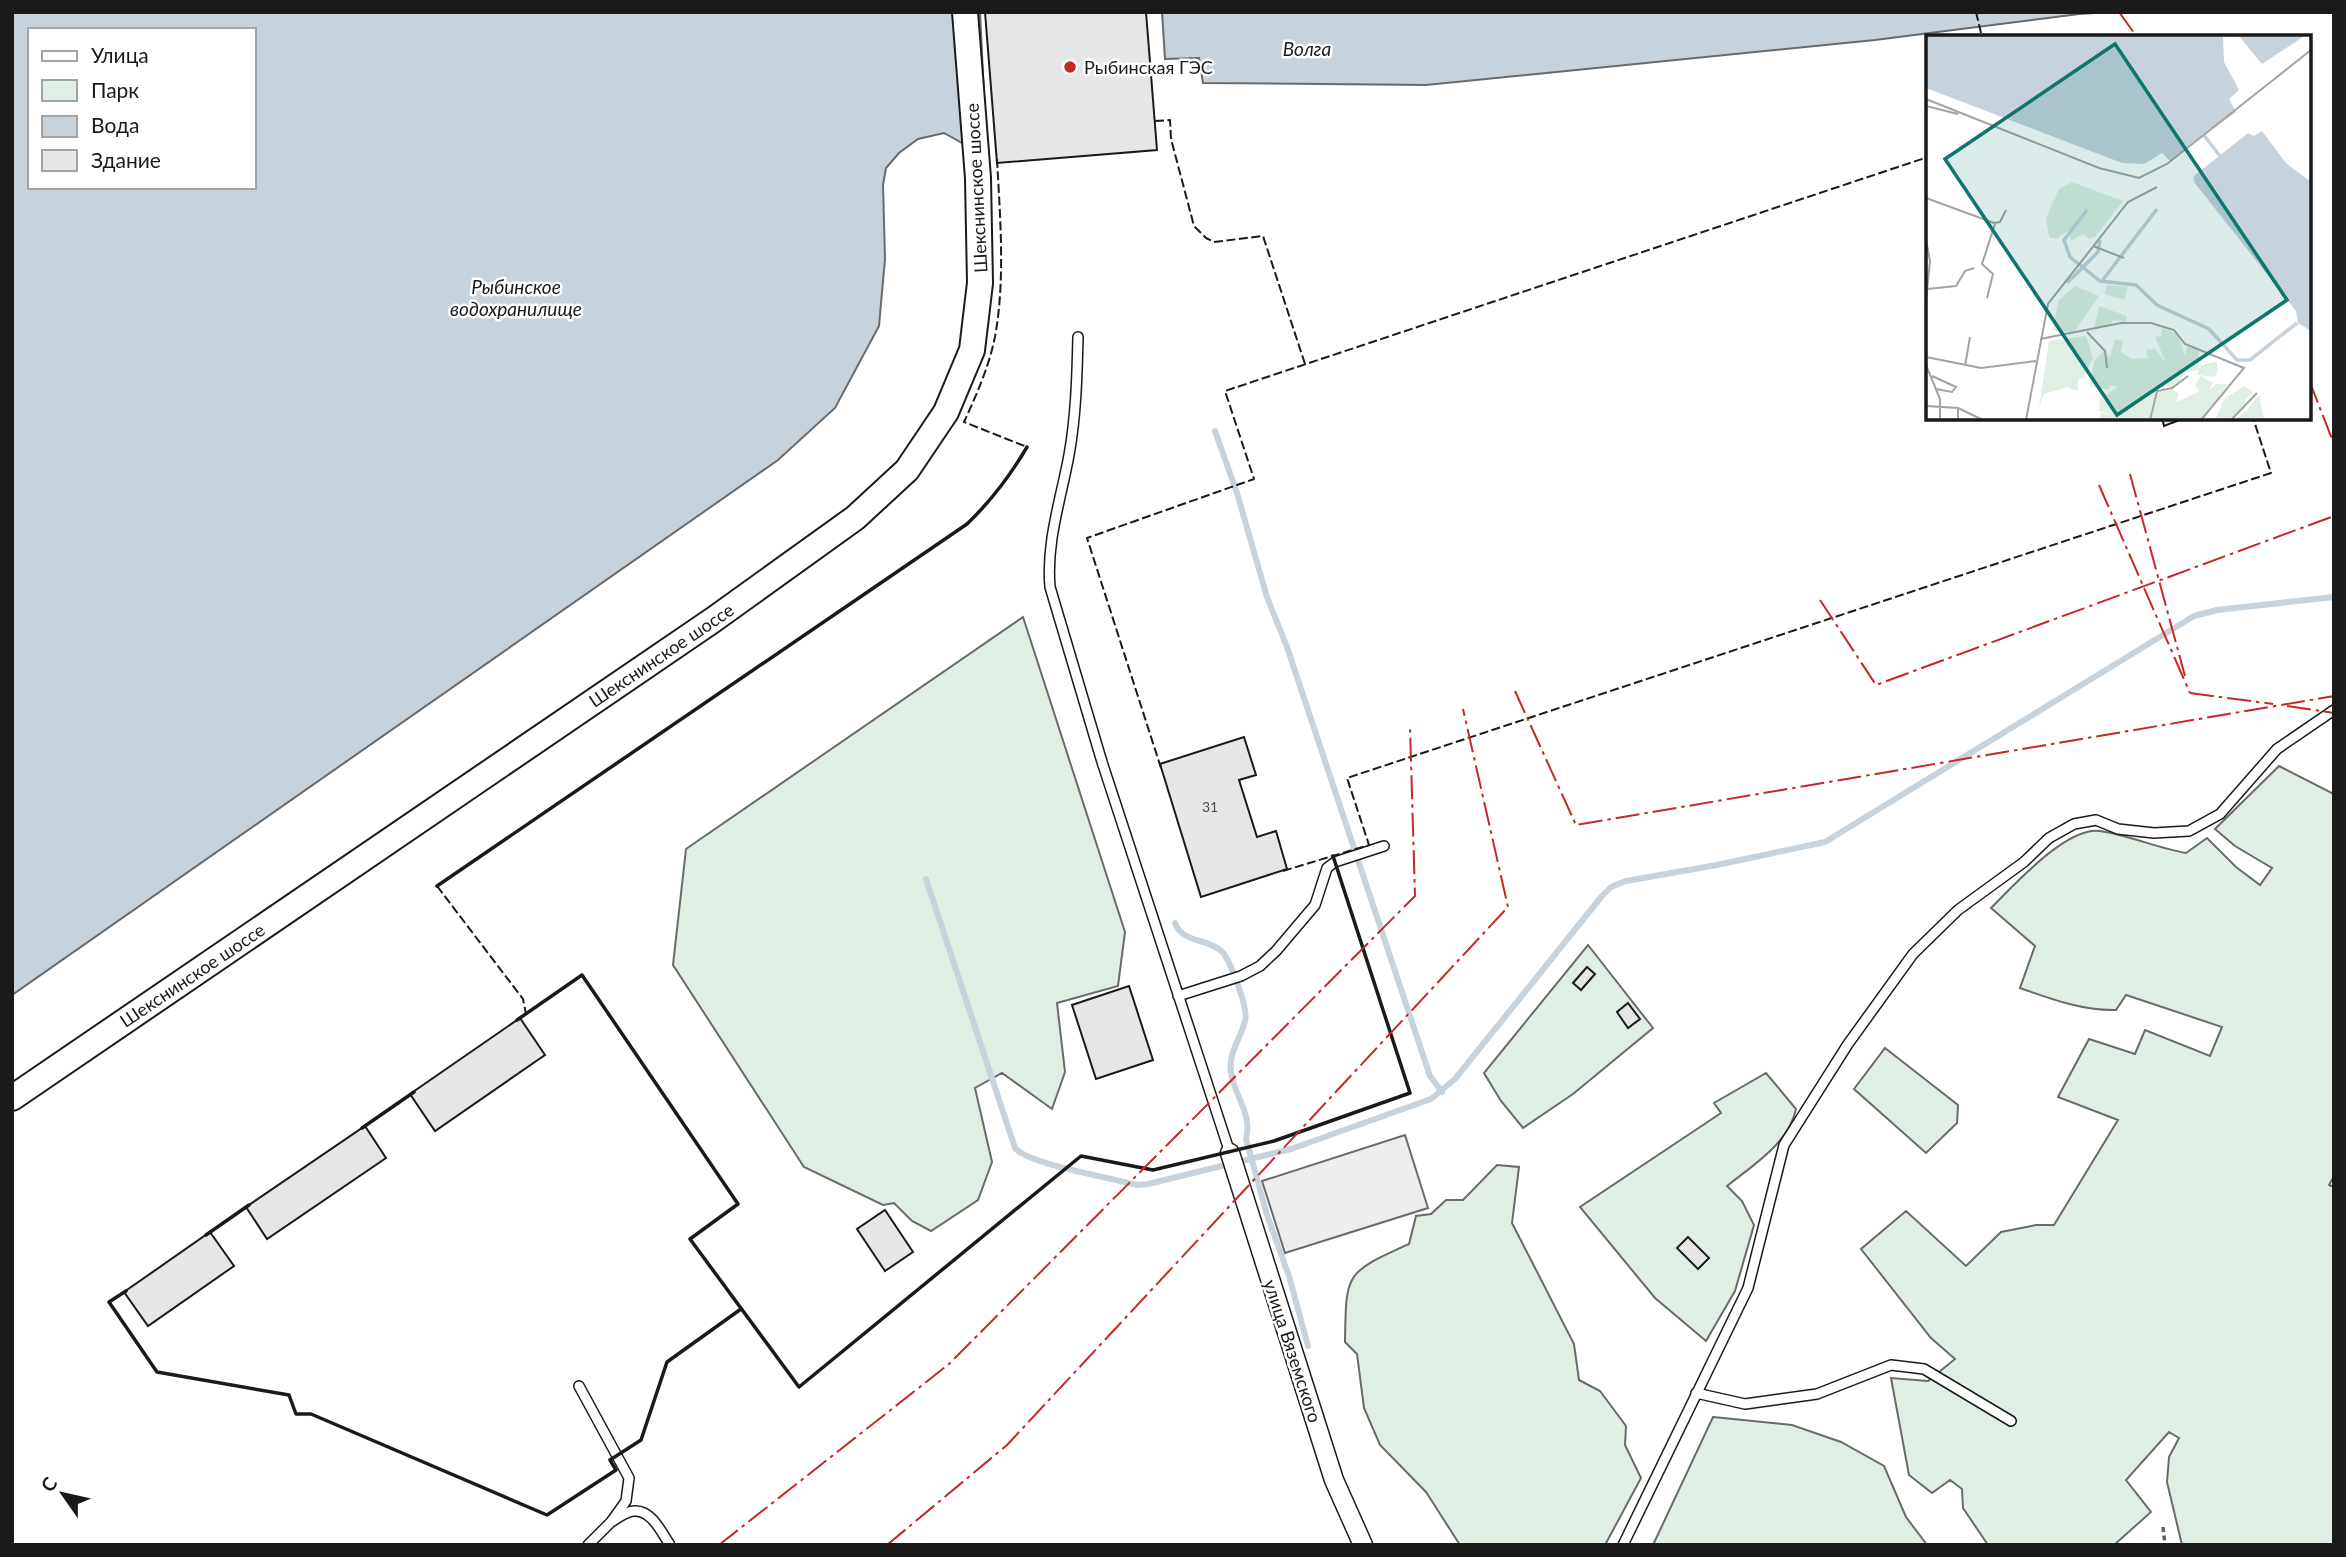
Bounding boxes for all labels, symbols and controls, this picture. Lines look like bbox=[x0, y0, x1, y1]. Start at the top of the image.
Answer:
legend bbox=[28, 28, 256, 189]
inset map bbox=[1926, 35, 2311, 420]
water label: Волга bbox=[1283, 37, 1331, 60]
text: Улица bbox=[91, 42, 149, 67]
place label: Рыбинская ГЭС bbox=[1084, 56, 1213, 78]
marker: Рыбинская ГЭС bbox=[1062, 59, 1078, 75]
text: Парк bbox=[91, 77, 139, 102]
street label: Шекснинское шоссе bbox=[961, 103, 991, 273]
text: Вода bbox=[91, 112, 139, 137]
text: Здание bbox=[91, 147, 161, 172]
water label: Рыбинское водохранилище bbox=[450, 275, 582, 320]
street label: Шекснинское шоссе bbox=[584, 598, 738, 712]
house number: 31 bbox=[1202, 798, 1218, 815]
street label: Шекснинское шоссе bbox=[115, 918, 269, 1032]
street label: улица Вяземского bbox=[1260, 1277, 1326, 1425]
north arrow bbox=[28, 1459, 98, 1529]
text: С bbox=[35, 1472, 62, 1496]

